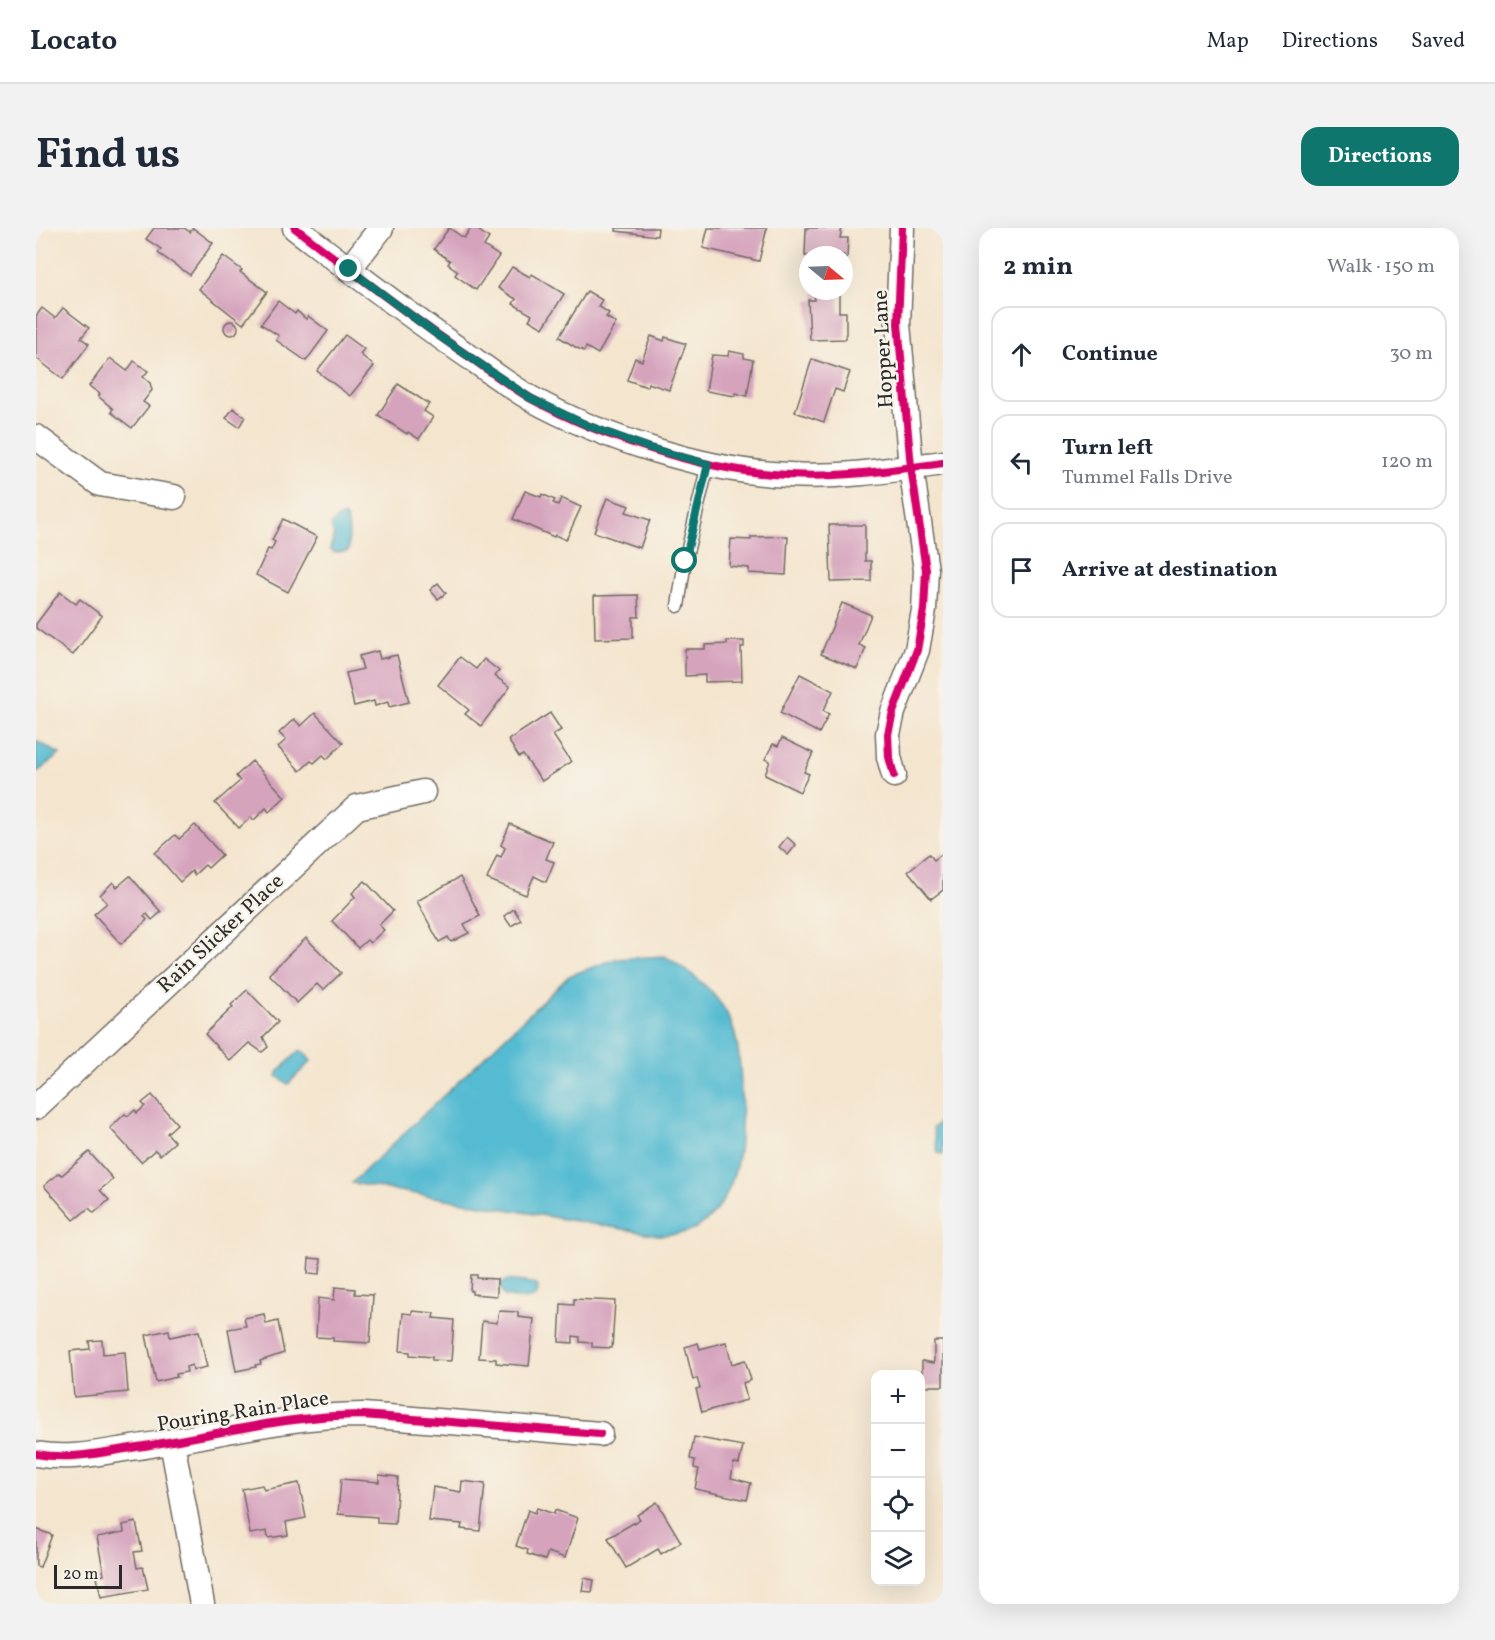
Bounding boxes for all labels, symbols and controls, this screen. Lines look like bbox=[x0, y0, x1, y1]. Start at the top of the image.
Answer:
text: Locato bbox=[30, 22, 117, 61]
text: Map bbox=[1207, 27, 1249, 56]
text: Directions bbox=[1282, 27, 1378, 56]
text: Saved bbox=[1411, 27, 1465, 56]
text: Find us bbox=[36, 127, 180, 186]
button: Directions bbox=[1301, 127, 1459, 186]
north arrow bbox=[799, 246, 853, 300]
text: 2 min bbox=[1003, 249, 1073, 285]
text: Walk · 150 m bbox=[1327, 253, 1435, 281]
route end bbox=[335, 255, 361, 281]
street label: Hopper Lane bbox=[866, 289, 902, 409]
icon: ahead bbox=[1005, 338, 1038, 371]
text: Continue bbox=[1062, 339, 1158, 370]
text: 30 m bbox=[1389, 340, 1433, 368]
text: Turn left bbox=[1062, 433, 1153, 464]
icon: left bbox=[1005, 446, 1038, 479]
text: 120 m bbox=[1381, 448, 1433, 476]
text: Tummel Falls Drive bbox=[1062, 464, 1232, 492]
route start bbox=[671, 547, 697, 573]
icon: arrive bbox=[1005, 554, 1038, 587]
text: Arrive at destination bbox=[1062, 555, 1278, 586]
street label: Rain Slicker Place bbox=[151, 868, 291, 1000]
map controls bbox=[871, 1370, 925, 1586]
button: + bbox=[871, 1370, 925, 1424]
street label: Pouring Rain Place bbox=[155, 1384, 331, 1440]
button: − bbox=[871, 1424, 925, 1478]
button: locate bbox=[871, 1478, 925, 1532]
button: layers bbox=[871, 1532, 925, 1586]
scale bar bbox=[54, 1562, 122, 1590]
text: 20 m bbox=[63, 1564, 98, 1586]

